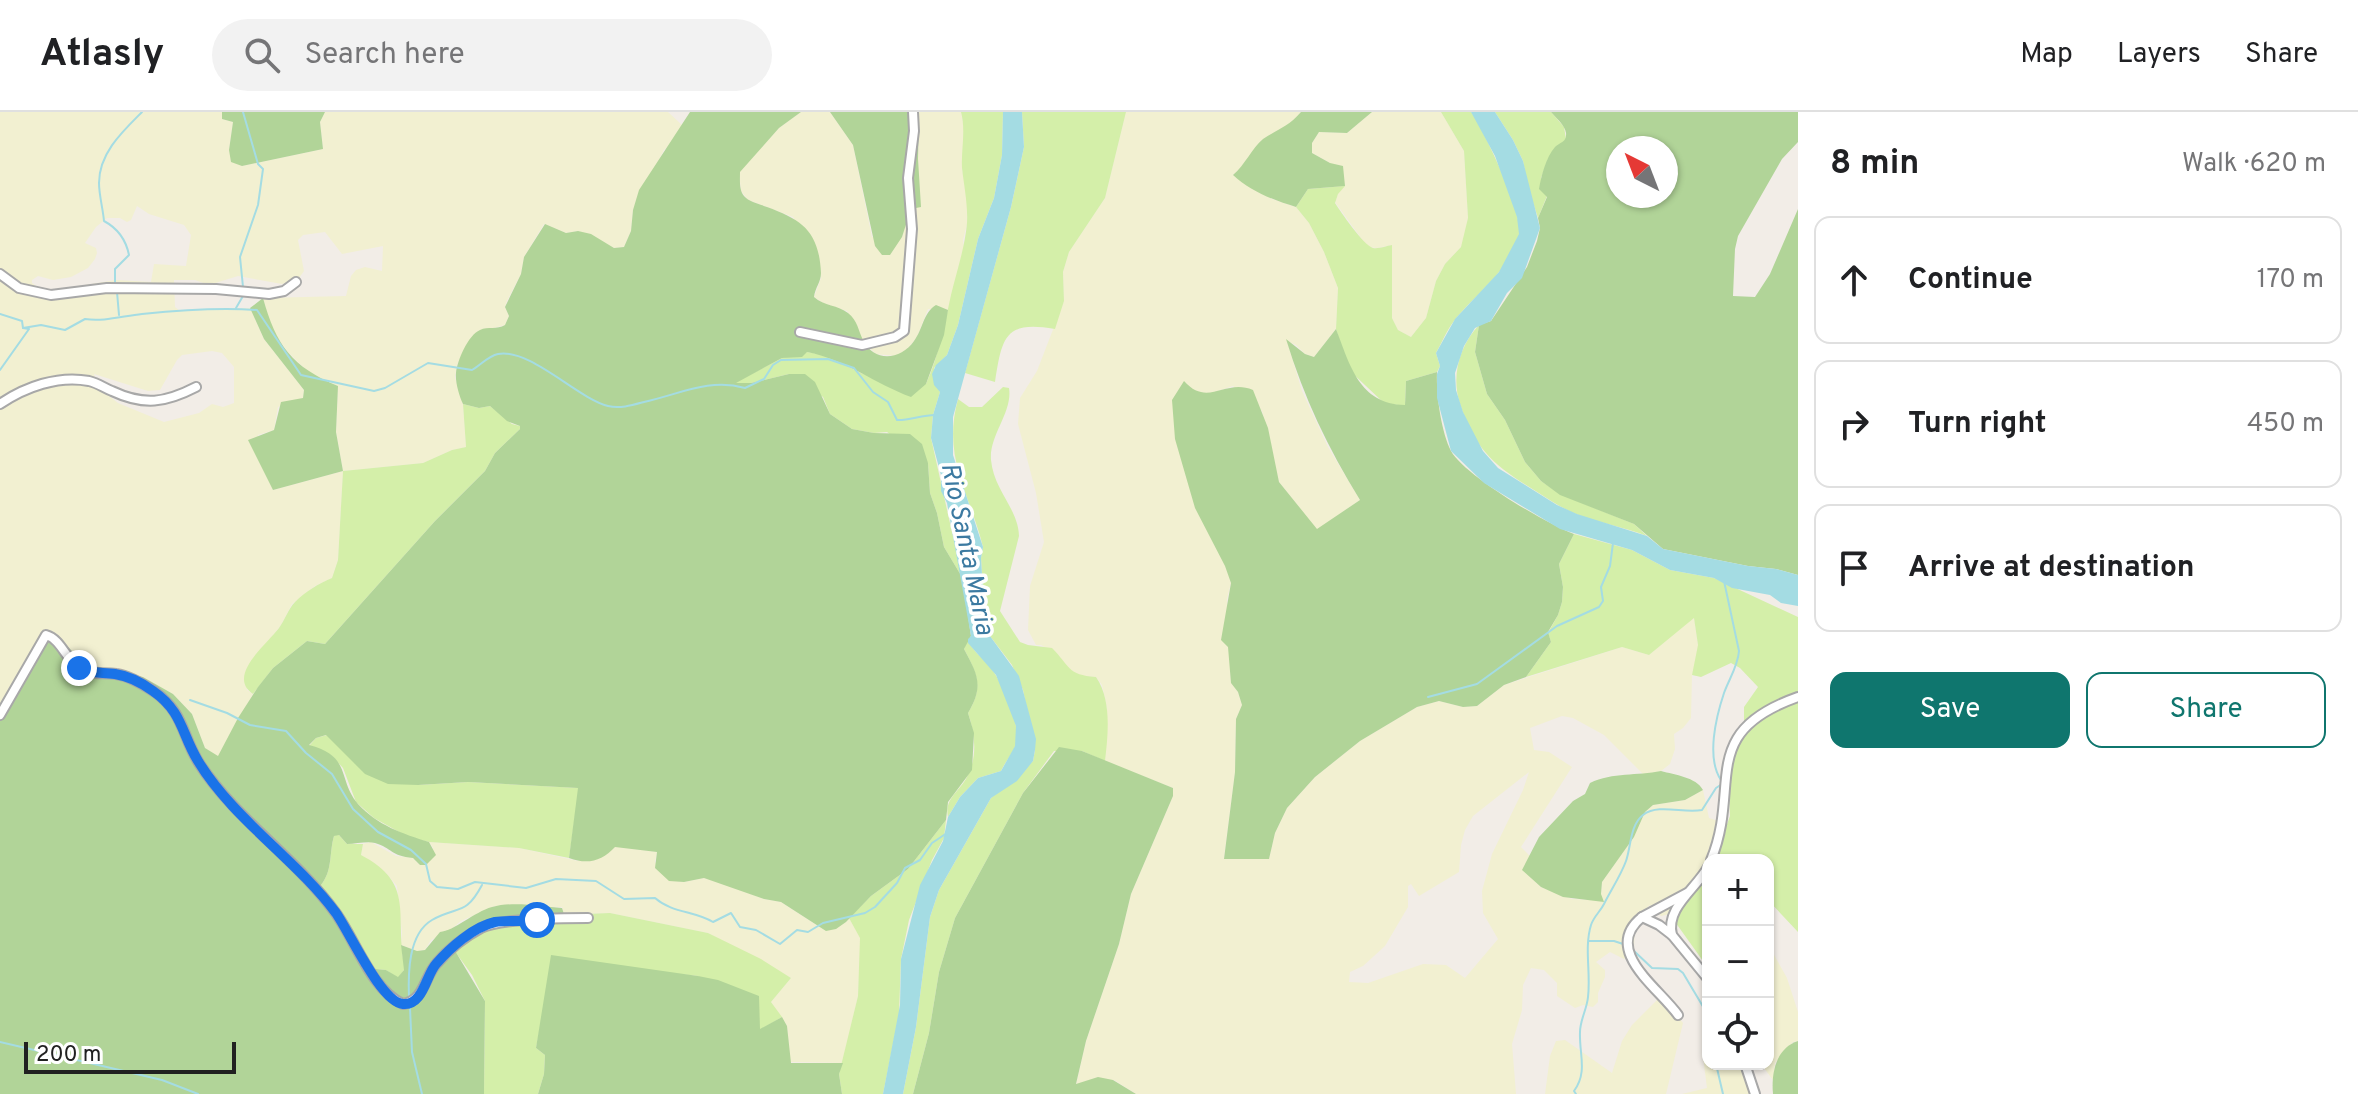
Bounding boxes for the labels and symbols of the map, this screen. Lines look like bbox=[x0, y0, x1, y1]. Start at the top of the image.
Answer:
north arrow bbox=[1606, 136, 1678, 208]
water label: Rio Santa Maria bbox=[932, 460, 1000, 639]
route end bbox=[61, 650, 97, 686]
route start bbox=[519, 902, 555, 938]
scale bar bbox=[24, 1038, 236, 1074]

